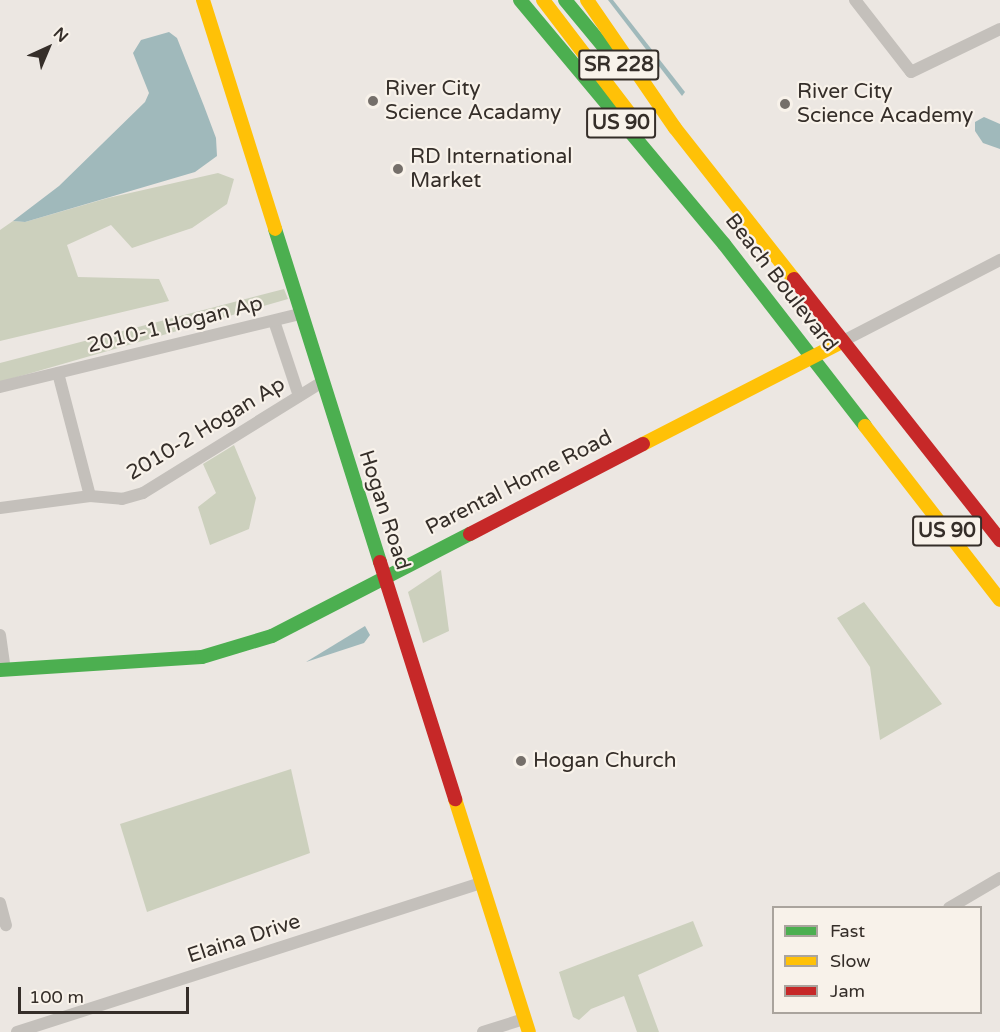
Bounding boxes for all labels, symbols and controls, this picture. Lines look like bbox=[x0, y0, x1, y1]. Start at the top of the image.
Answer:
north arrow bbox=[18, 18, 78, 78]
text: N bbox=[49, 23, 72, 47]
road number: SR 228 bbox=[577, 48, 661, 82]
place label: River City Science Acadamy bbox=[385, 76, 561, 126]
place label: River City Science Academy bbox=[797, 79, 973, 129]
marker: River City Science Acadamy bbox=[366, 94, 380, 108]
marker: River City Science Academy bbox=[778, 97, 792, 111]
road number: US 90 bbox=[585, 106, 657, 140]
place label: RD International Market bbox=[410, 144, 572, 194]
marker: RD International Market bbox=[391, 162, 405, 176]
street label: Beach Boulevard bbox=[719, 209, 843, 357]
street label: 2010-1 Hogan Ap bbox=[84, 291, 266, 359]
street label: 2010-2 Hogan Ap bbox=[122, 372, 290, 486]
street label: Parental Home Road bbox=[422, 425, 616, 541]
street label: Hogan Road bbox=[353, 447, 415, 573]
road number: US 90 bbox=[911, 514, 983, 548]
place label: Hogan Church bbox=[533, 748, 676, 774]
marker: Hogan Church bbox=[514, 754, 528, 768]
legend bbox=[772, 906, 982, 1014]
street label: Elaina Drive bbox=[184, 909, 304, 969]
text: Fast bbox=[830, 920, 865, 942]
text: Slow bbox=[830, 950, 871, 972]
scale bar bbox=[21, 975, 192, 1013]
text: Jam bbox=[830, 980, 865, 1002]
text: 100 m bbox=[29, 986, 84, 1008]

